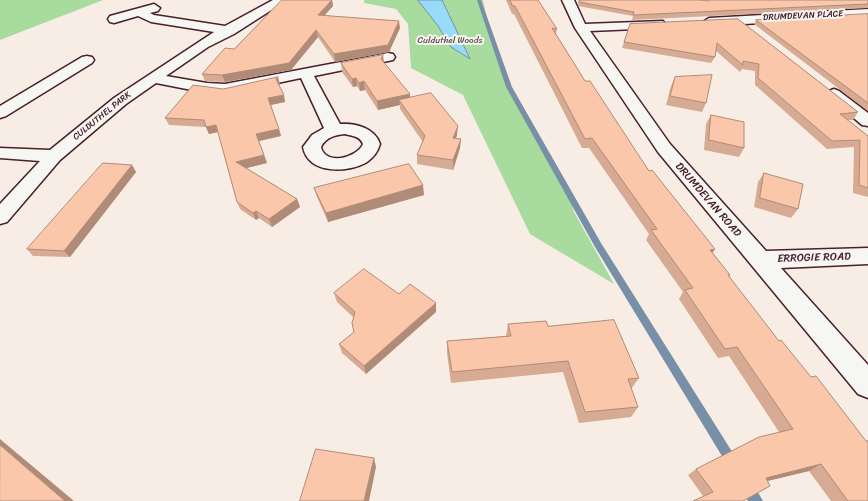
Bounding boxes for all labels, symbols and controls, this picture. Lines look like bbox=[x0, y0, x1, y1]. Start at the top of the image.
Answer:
street label: DRUMDEVAN PLACE bbox=[763, 9, 843, 23]
park label: Culduthel Woods bbox=[417, 36, 483, 46]
street label: CULDUTHEL PARK bbox=[71, 89, 133, 143]
street label: DRUMDEVAN ROAD bbox=[672, 160, 744, 240]
street label: ERROGIE ROAD bbox=[777, 250, 851, 266]

